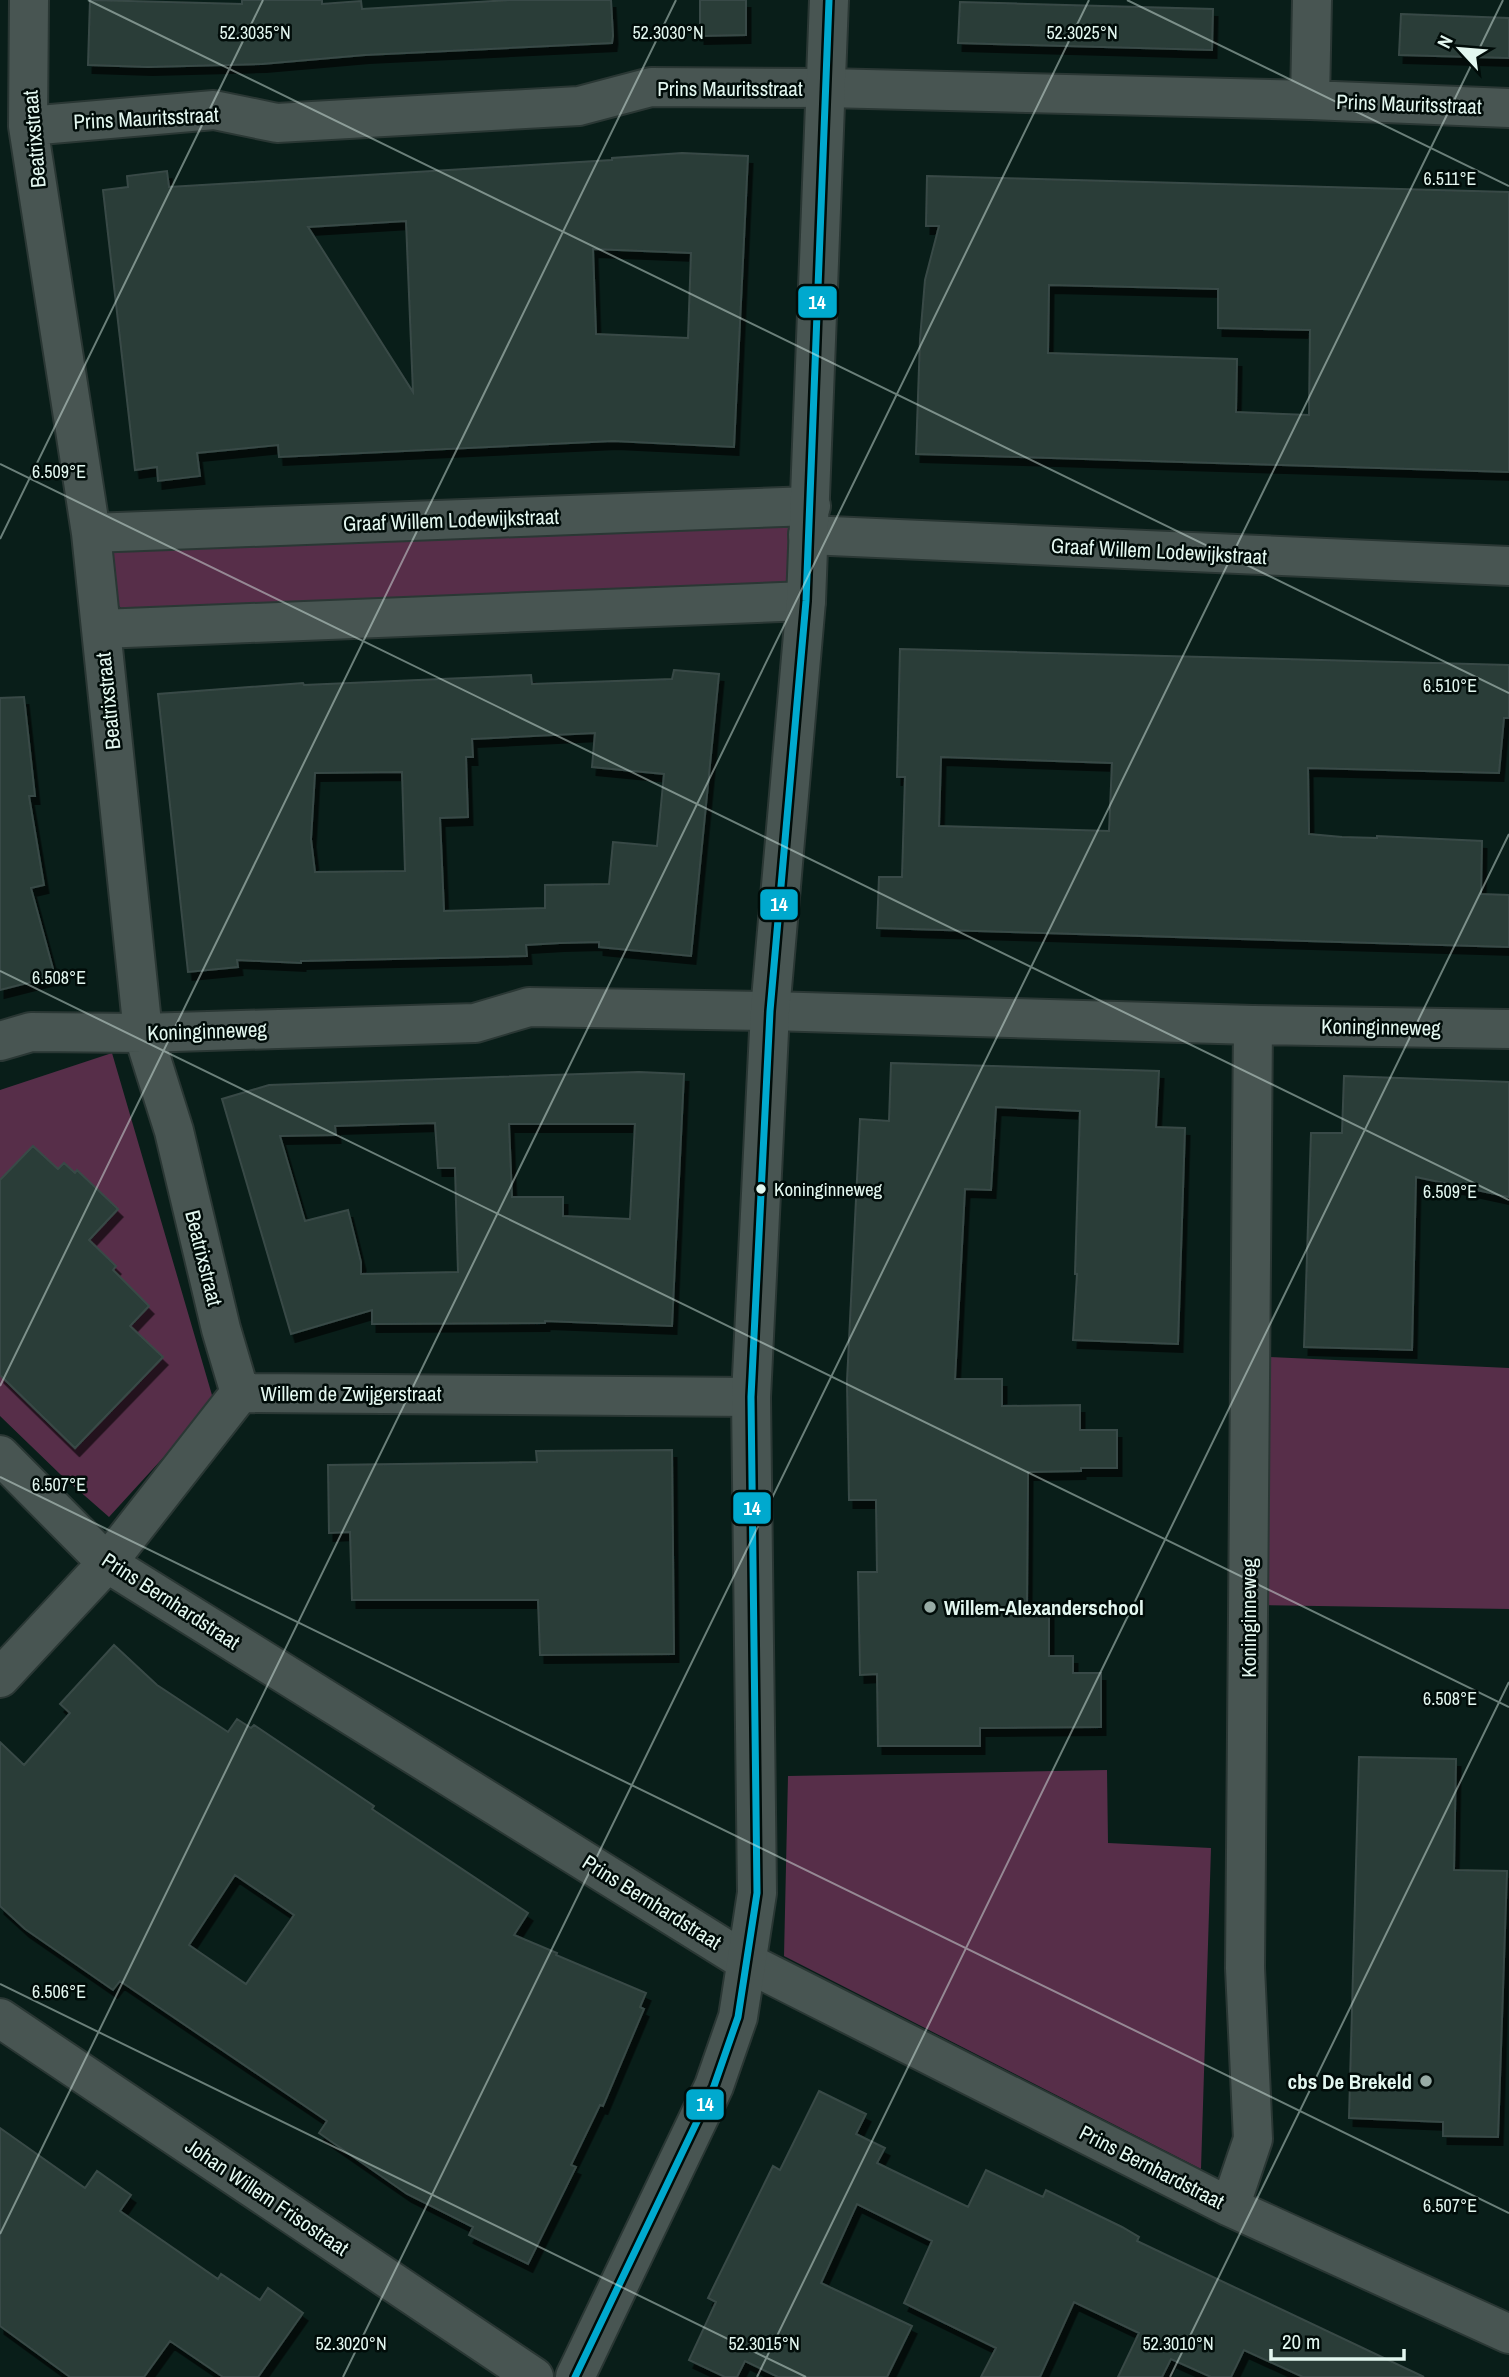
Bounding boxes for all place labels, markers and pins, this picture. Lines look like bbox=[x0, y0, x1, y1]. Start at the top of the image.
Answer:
place label: Koninginneweg bbox=[774, 1176, 883, 1202]
marker: Koninginneweg bbox=[754, 1182, 768, 1196]
place label: Willem-Alexanderschool bbox=[944, 1593, 1144, 1622]
marker: Willem-Alexanderschool bbox=[922, 1599, 938, 1615]
place label: cbs De Brekeld bbox=[1288, 2067, 1412, 2096]
marker: cbs De Brekeld bbox=[1418, 2073, 1434, 2089]

